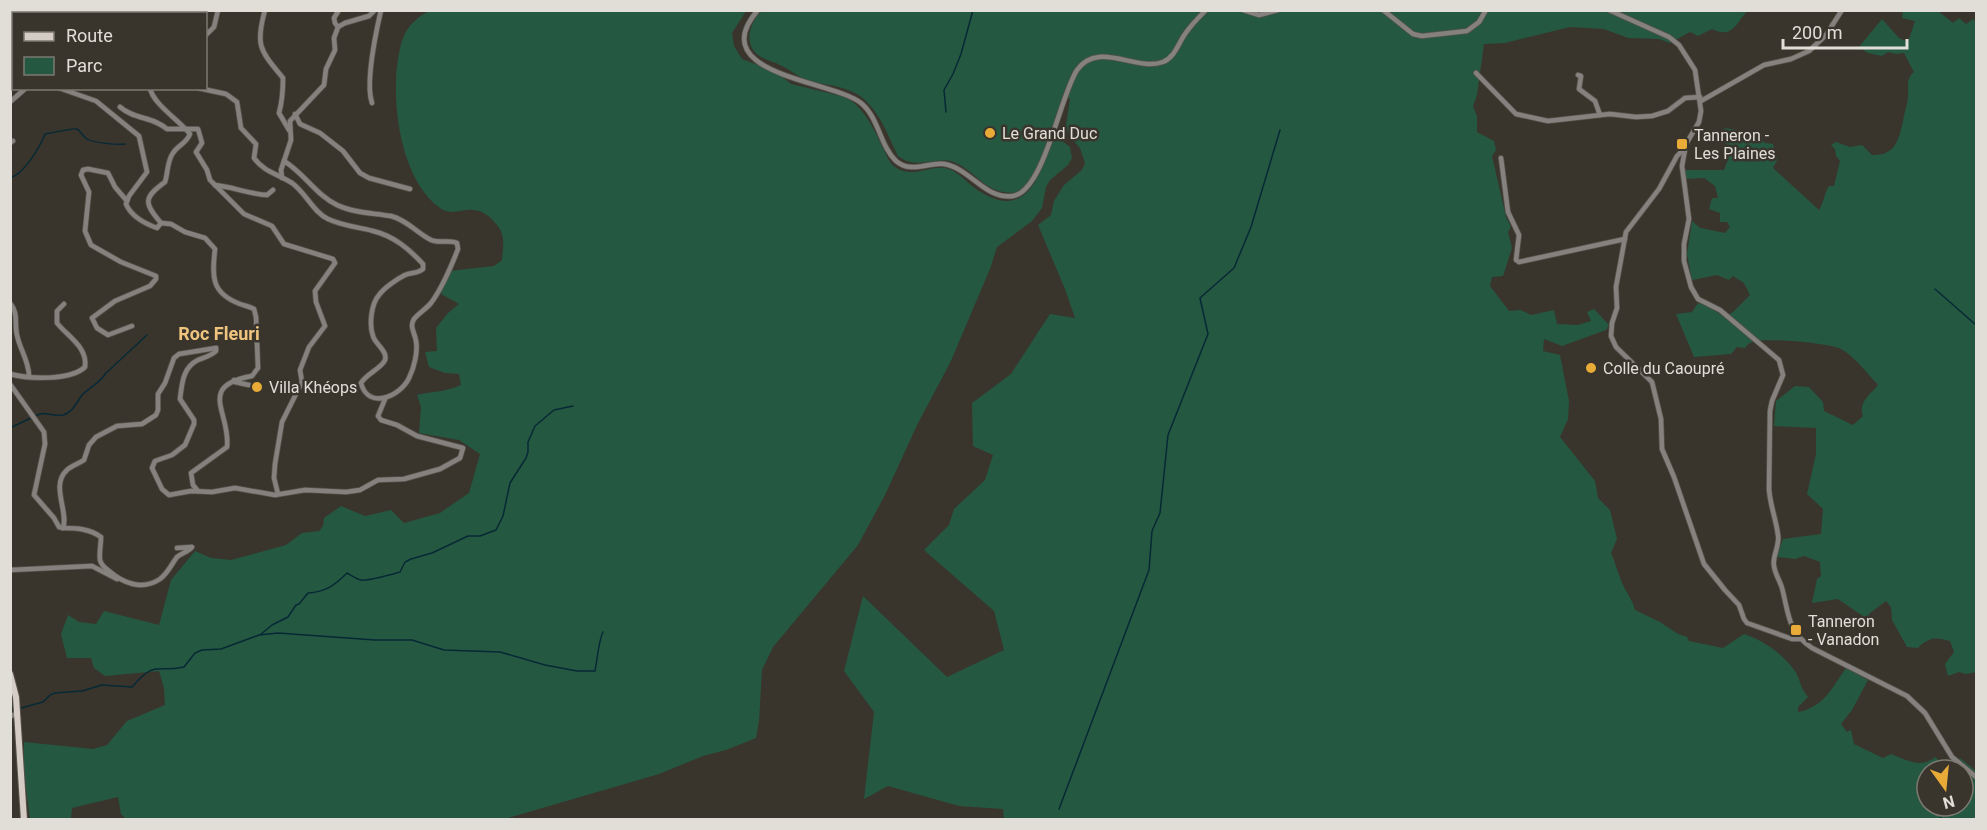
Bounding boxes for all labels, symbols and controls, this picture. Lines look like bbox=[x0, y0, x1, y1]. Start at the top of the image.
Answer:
legend bbox=[12, 12, 207, 90]
scale bar bbox=[1783, 12, 1908, 50]
text: 200 m bbox=[1792, 22, 1843, 43]
text: Route bbox=[66, 25, 113, 46]
text: Parc bbox=[66, 55, 102, 76]
place label: Le Grand Duc bbox=[1002, 124, 1097, 143]
marker: Le Grand Duc bbox=[983, 126, 997, 140]
place label: Tanneron - Les Plaines bbox=[1694, 126, 1775, 163]
marker: Tanneron - Les Plaines bbox=[1675, 137, 1689, 151]
district label: Roc Fleuri bbox=[178, 323, 260, 344]
place label: Colle du Caoupré bbox=[1603, 359, 1724, 378]
marker: Colle du Caoupré bbox=[1584, 361, 1598, 375]
place label: Villa Khéops bbox=[269, 378, 357, 397]
marker: Villa Khéops bbox=[250, 380, 264, 394]
place label: Tanneron - Vanadon bbox=[1808, 612, 1879, 649]
marker: Tanneron - Vanadon bbox=[1789, 623, 1803, 637]
north arrow bbox=[1915, 758, 1975, 818]
text: N bbox=[1941, 791, 1957, 813]

